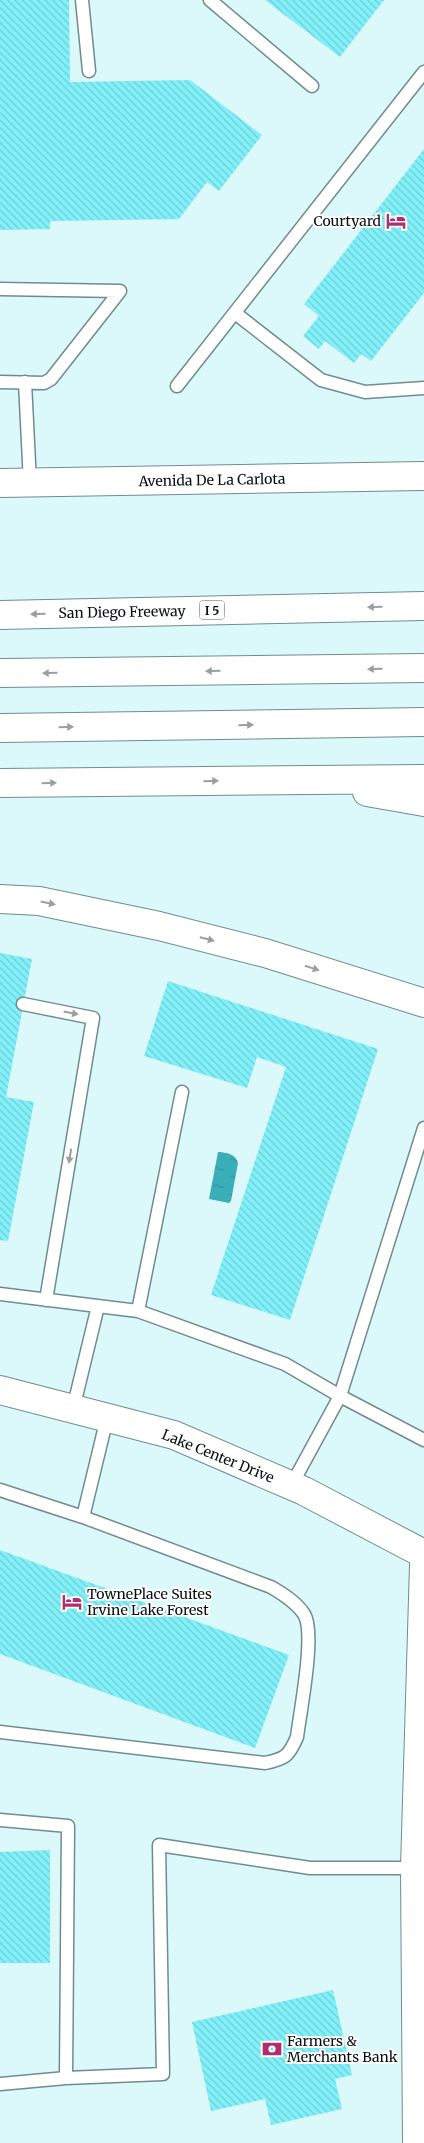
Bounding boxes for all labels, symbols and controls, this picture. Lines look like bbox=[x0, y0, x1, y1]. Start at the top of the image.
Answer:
hotel icon: Courtyard bbox=[385, 210, 407, 232]
place label: Courtyard bbox=[313, 212, 382, 230]
street label: Avenida De La Carlota bbox=[137, 470, 286, 490]
road number: I 5 bbox=[200, 600, 224, 620]
street label: San Diego Freeway bbox=[58, 602, 187, 622]
one-way arrow bbox=[367, 603, 383, 611]
one-way arrow bbox=[30, 610, 46, 618]
one-way arrow bbox=[367, 665, 383, 673]
one-way arrow bbox=[205, 667, 221, 675]
one-way arrow bbox=[42, 669, 58, 677]
one-way arrow bbox=[238, 721, 254, 729]
one-way arrow bbox=[58, 723, 74, 731]
one-way arrow bbox=[203, 777, 219, 785]
one-way arrow bbox=[41, 779, 57, 787]
one-way arrow bbox=[41, 900, 57, 908]
one-way arrow bbox=[200, 935, 215, 943]
one-way arrow bbox=[304, 965, 319, 972]
one-way arrow bbox=[64, 1010, 80, 1018]
one-way arrow bbox=[65, 1148, 73, 1164]
street label: Lake Center Drive bbox=[159, 1425, 277, 1487]
place label: TownePlace Suites Irvine Lake Forest bbox=[87, 1585, 212, 1619]
hotel icon: TownePlace Suites Irvine Lake Forest bbox=[61, 1591, 83, 1613]
place label: Farmers & Merchants Bank bbox=[287, 2032, 398, 2066]
bank icon: Farmers & Merchants Bank bbox=[261, 2038, 283, 2060]

